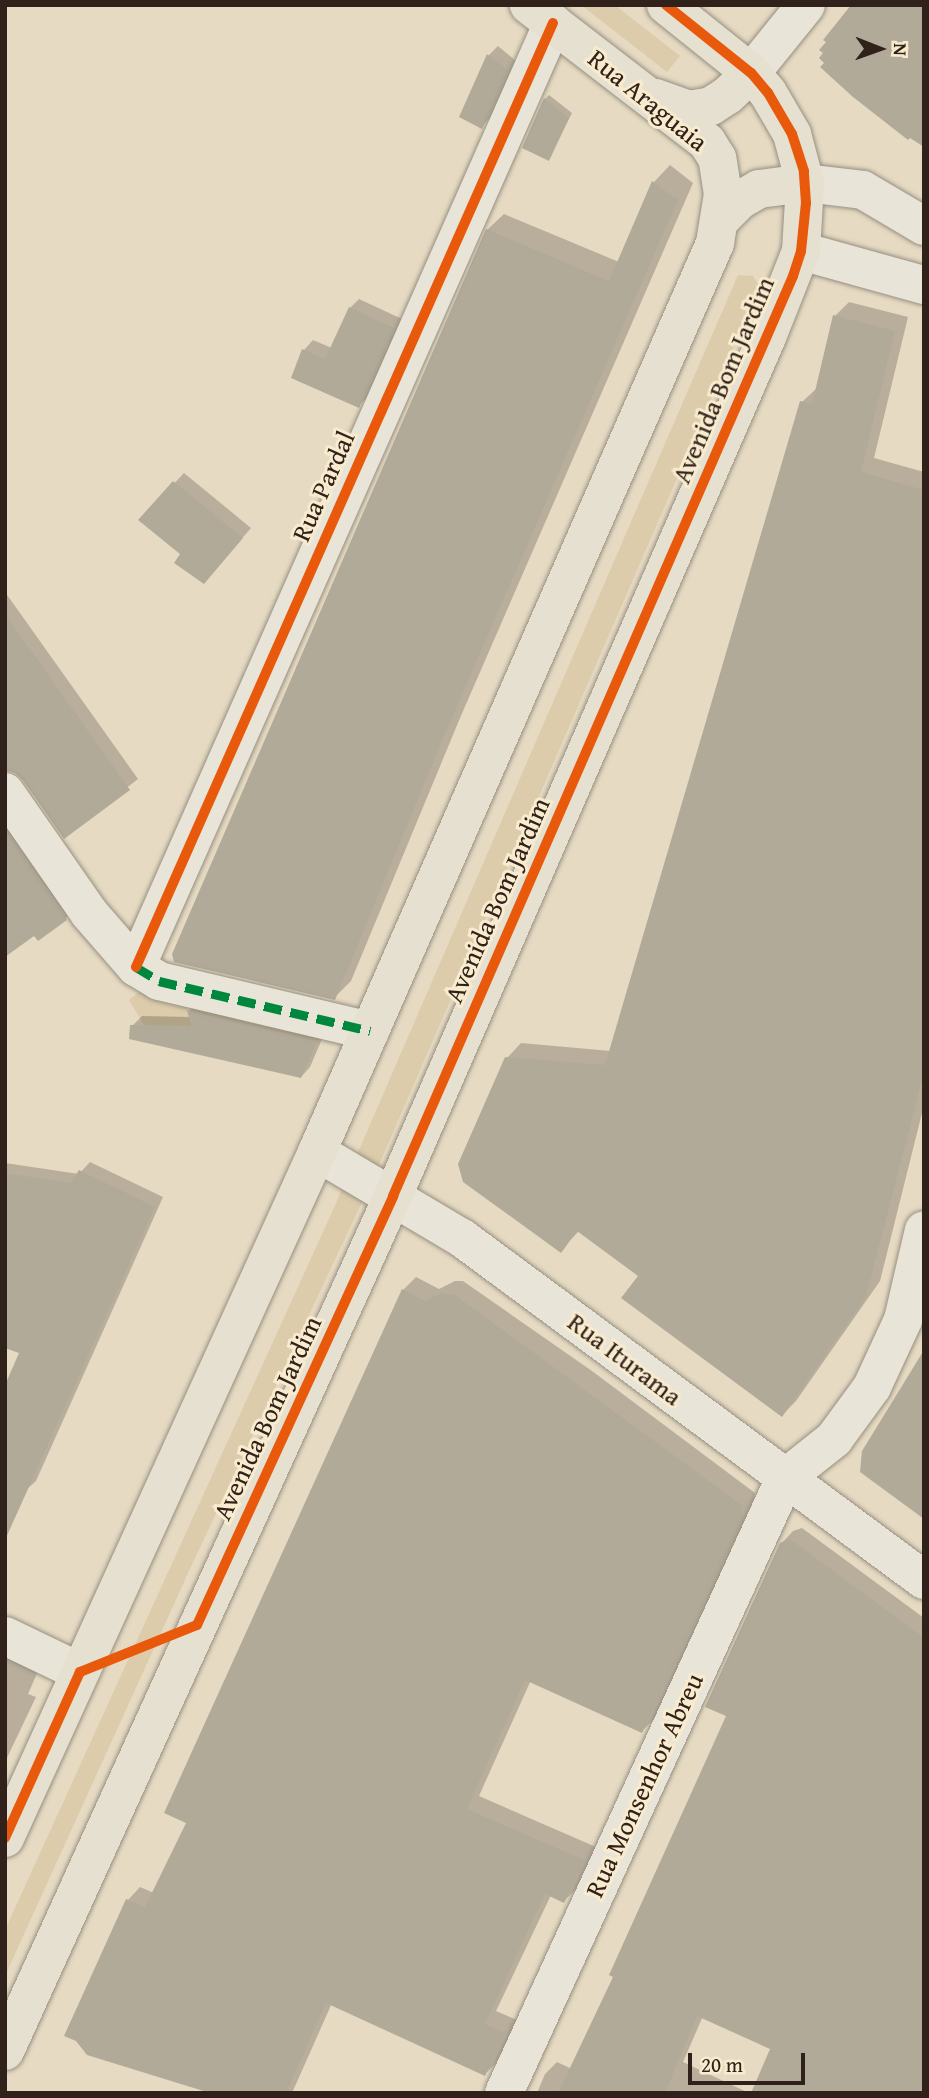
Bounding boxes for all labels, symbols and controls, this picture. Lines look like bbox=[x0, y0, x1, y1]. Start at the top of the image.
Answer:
north arrow bbox=[845, 14, 915, 84]
street label: Rua Araguaia bbox=[582, 42, 714, 158]
text: N bbox=[887, 43, 915, 56]
street label: Avenida Bom Jardim bbox=[665, 272, 781, 488]
street label: Rua Pardal bbox=[285, 426, 361, 546]
street label: Avenida Bom Jardim bbox=[438, 793, 556, 1007]
street label: Rua Iturama bbox=[562, 1306, 688, 1412]
street label: Avenida Bom Jardim bbox=[206, 1311, 328, 1525]
street label: Rua Monsenhor Abreu bbox=[578, 1668, 710, 1902]
scale bar bbox=[691, 2038, 808, 2082]
text: 20 m bbox=[701, 2049, 743, 2080]

